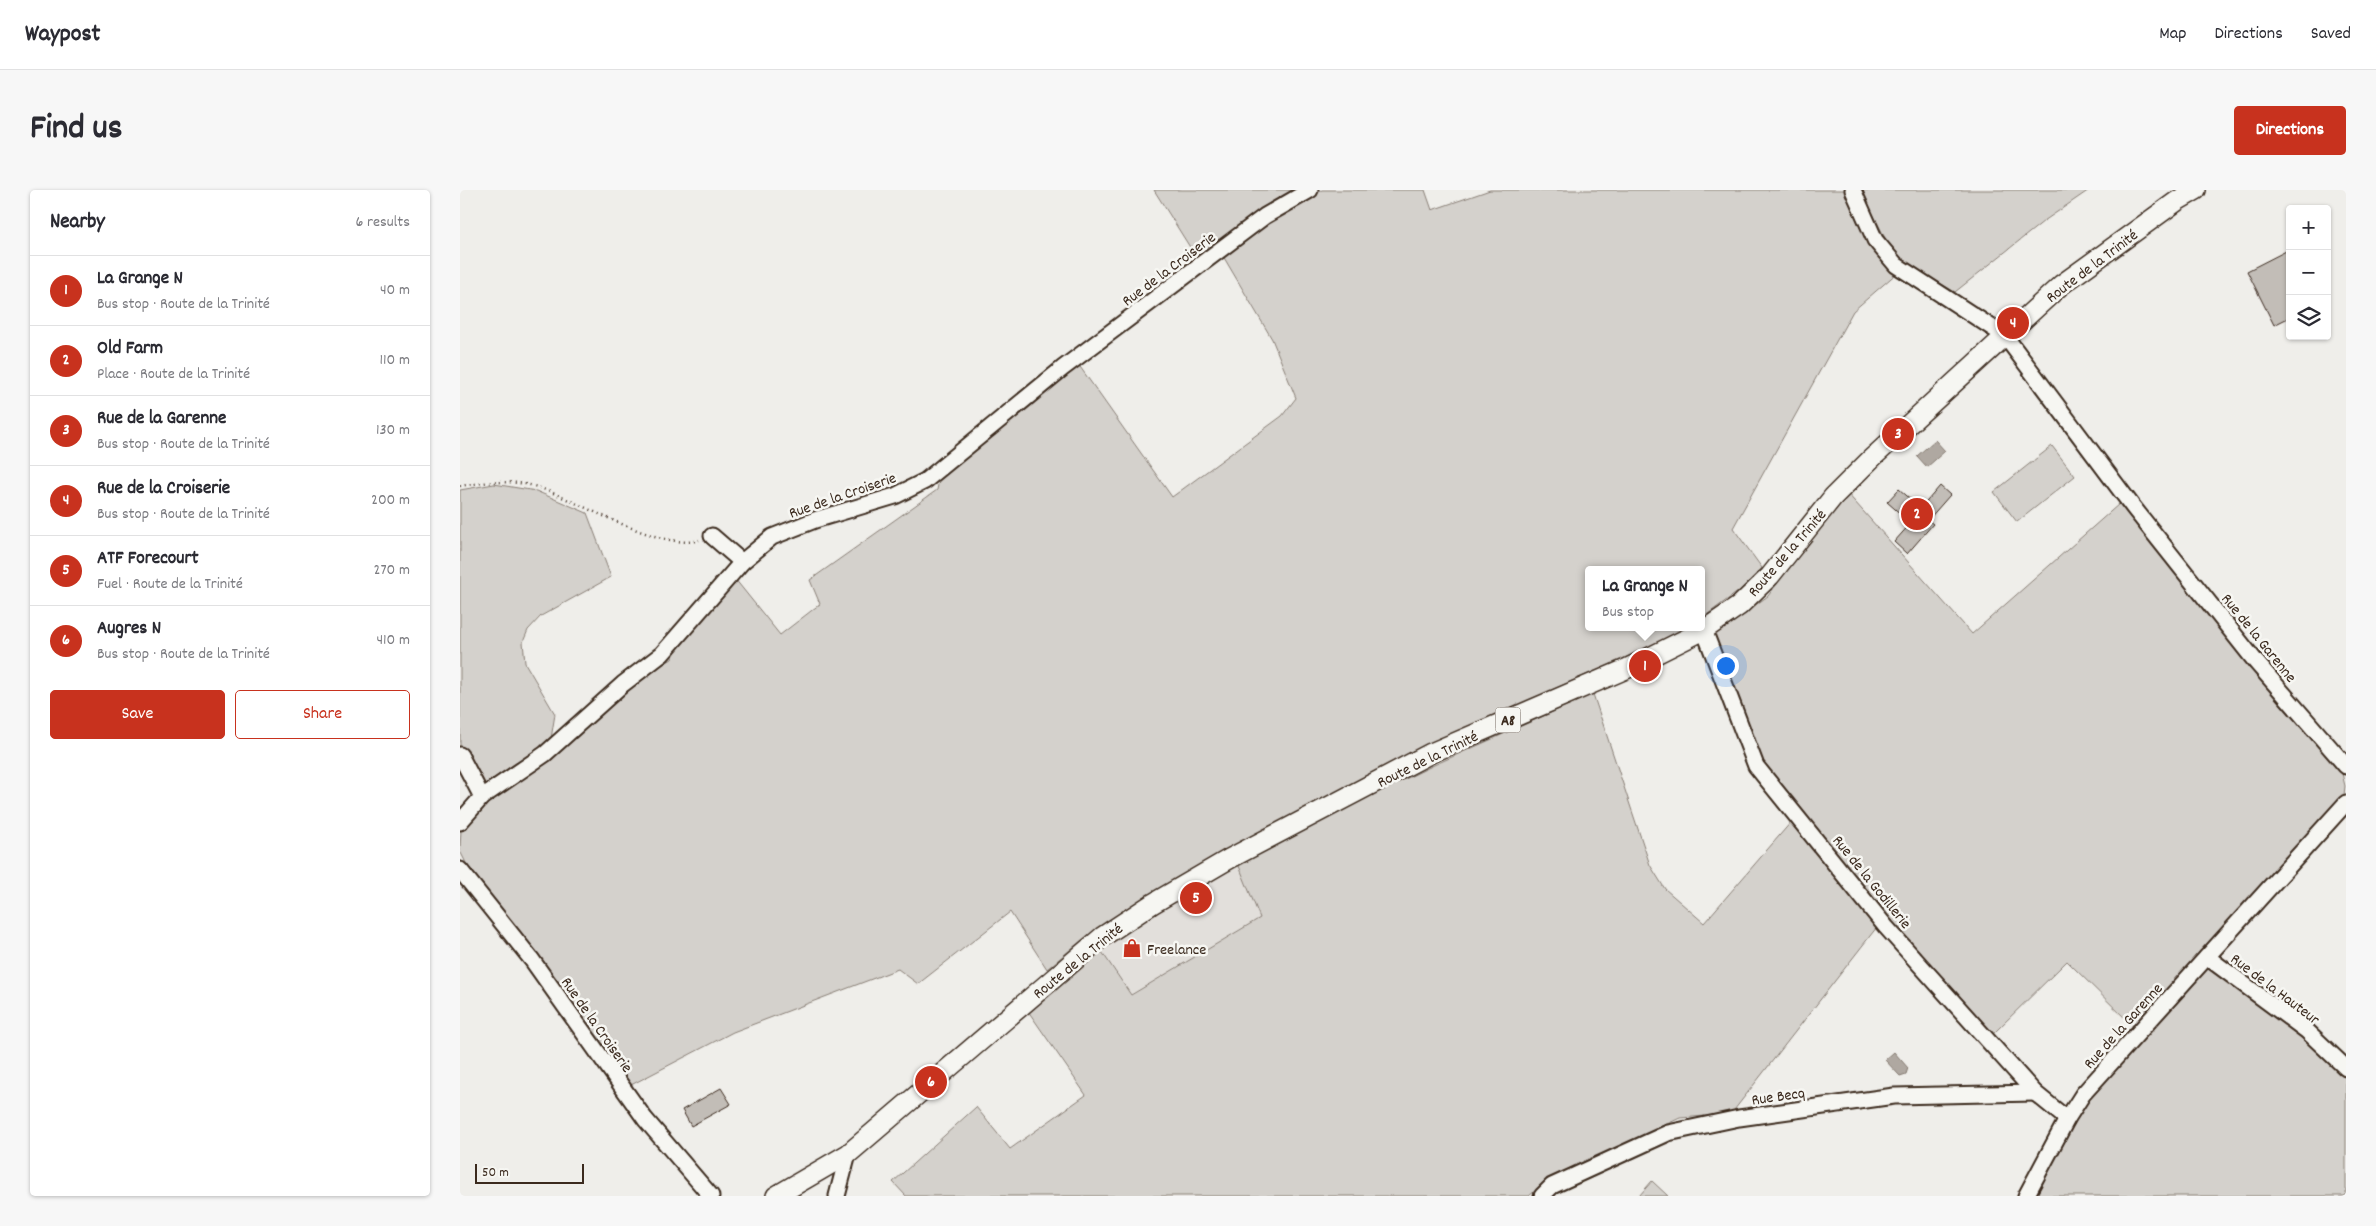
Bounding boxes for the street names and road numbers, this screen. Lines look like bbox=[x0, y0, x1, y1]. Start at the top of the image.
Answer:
street label: Route de la Trinité bbox=[2042, 225, 2143, 309]
street label: Rue de la Croiserie bbox=[1118, 227, 1221, 313]
street label: Rue de la Croiserie bbox=[786, 467, 900, 525]
street label: Route de la Trinité bbox=[1743, 505, 1833, 603]
street label: Rue de la Garenne bbox=[2215, 589, 2301, 688]
road number: A8 bbox=[1496, 708, 1520, 732]
street label: Route de la Trinité bbox=[1374, 726, 1483, 795]
street label: Rue de la Godillerie bbox=[1826, 831, 1916, 934]
street label: Route de la Trinité bbox=[1029, 918, 1129, 1005]
street label: Rue de la Hauteur bbox=[2225, 949, 2324, 1031]
street label: Rue de la Croiserie bbox=[554, 973, 638, 1078]
street label: Rue de la Garenne bbox=[2079, 978, 2169, 1075]
street label: Rue Becq bbox=[1750, 1082, 1806, 1113]

